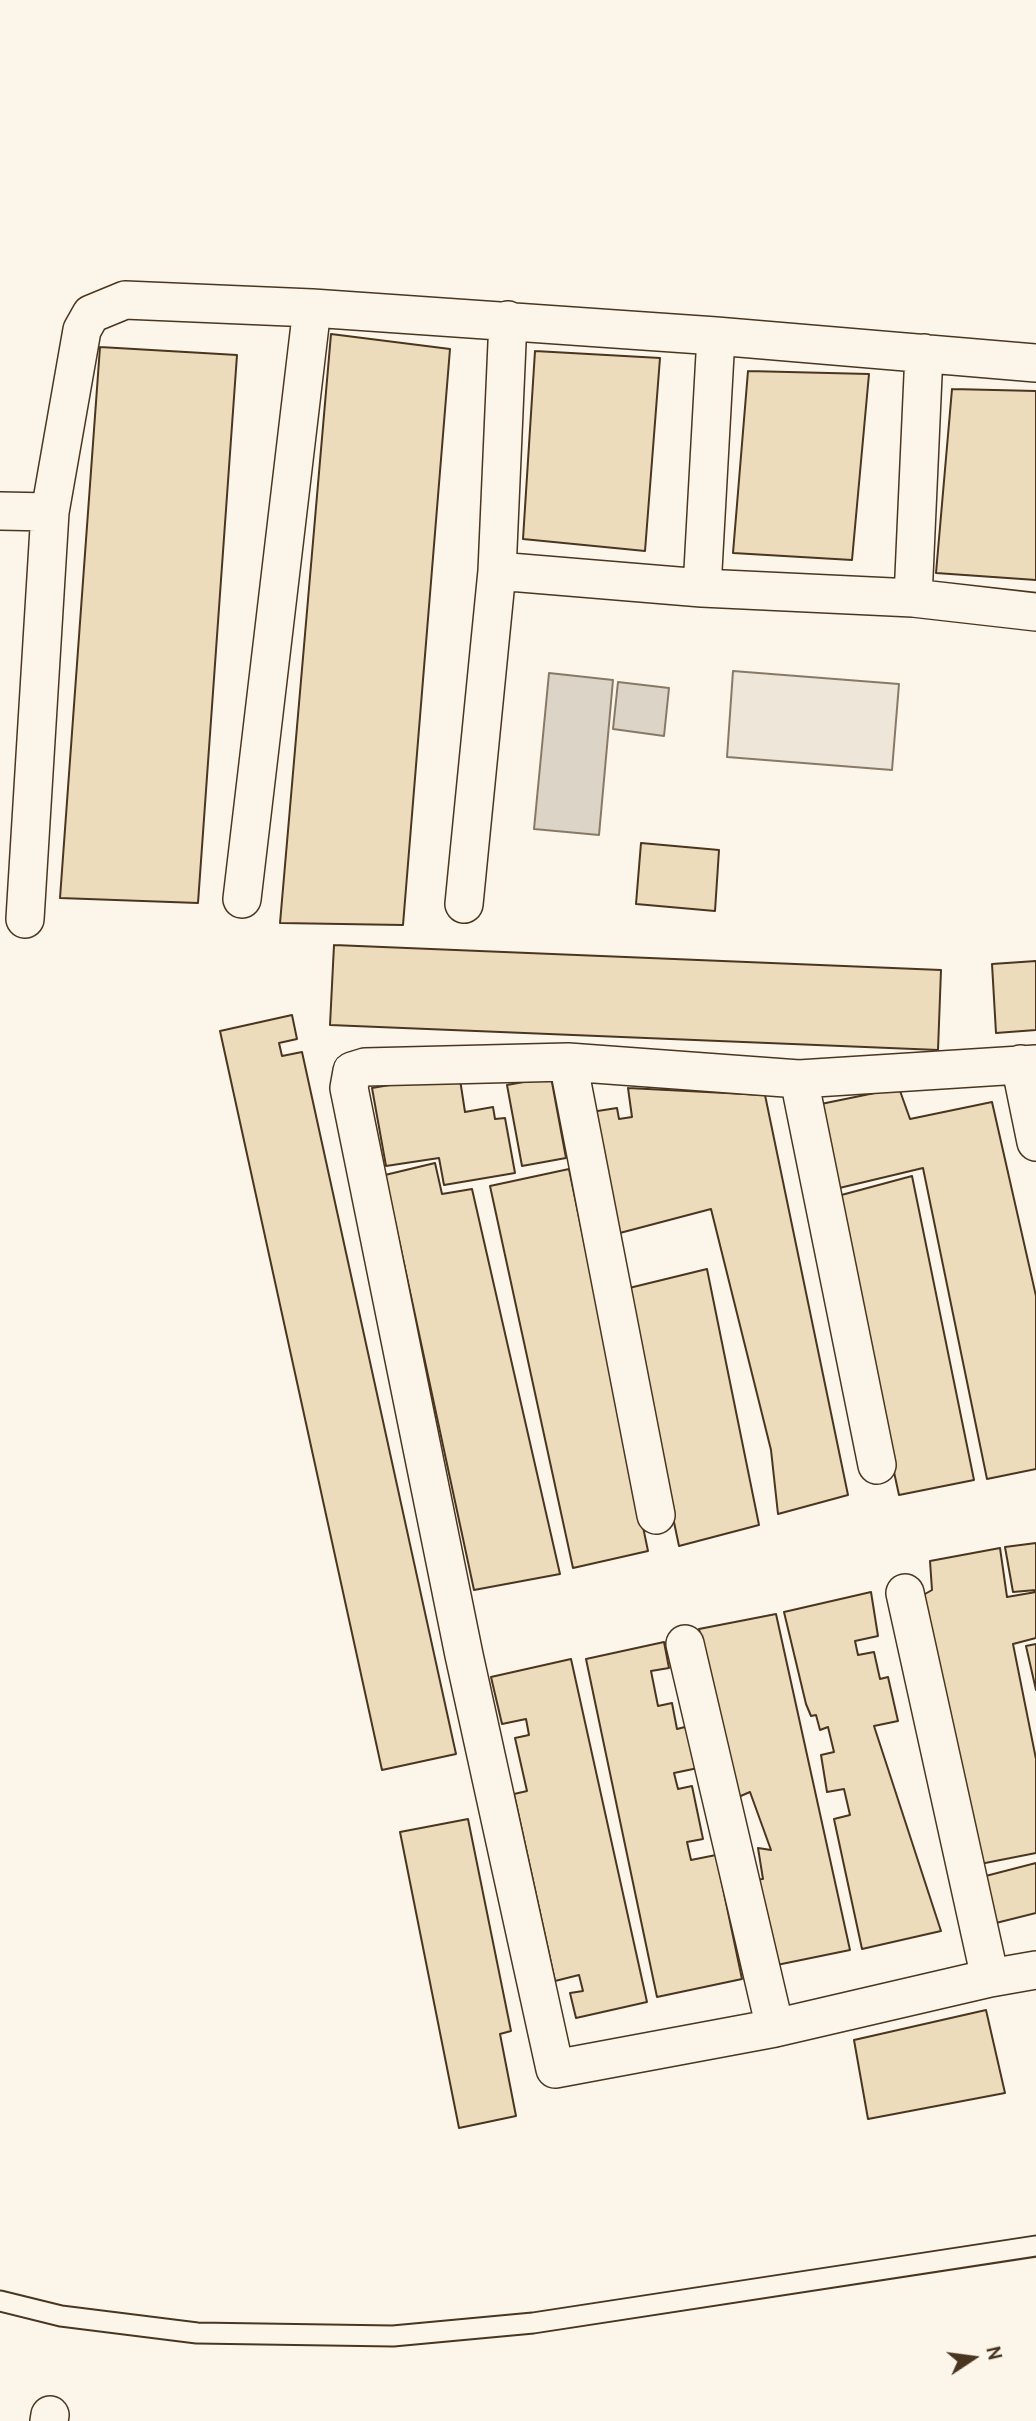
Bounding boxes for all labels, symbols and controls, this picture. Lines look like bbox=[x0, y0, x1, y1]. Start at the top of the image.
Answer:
north arrow bbox=[938, 2323, 1008, 2393]
text: N bbox=[981, 2344, 1007, 2362]

